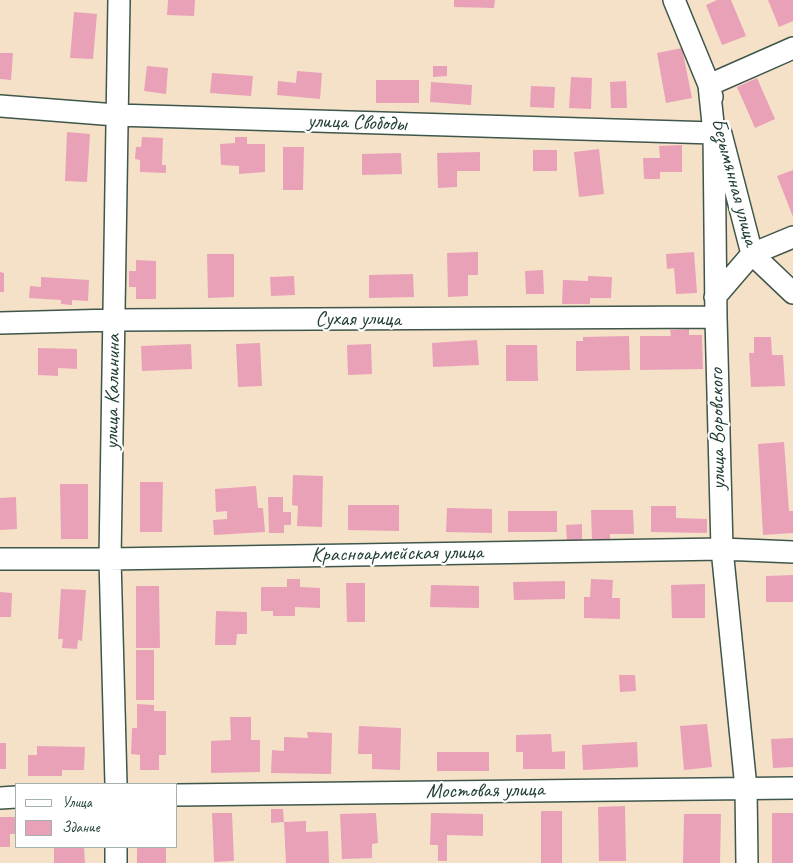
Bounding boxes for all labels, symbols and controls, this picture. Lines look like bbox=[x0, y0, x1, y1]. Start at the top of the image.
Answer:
street label: улица Свободы bbox=[307, 109, 407, 137]
street label: Безымянная улица bbox=[705, 115, 763, 249]
street label: Сухая улица bbox=[315, 306, 401, 332]
street label: улица Калинина bbox=[99, 334, 127, 450]
street label: улица Воровского bbox=[704, 368, 732, 490]
street label: Красноармейская улица bbox=[311, 540, 483, 568]
street label: Мостовая улица bbox=[426, 777, 544, 805]
legend bbox=[15, 783, 178, 848]
text: Улица bbox=[62, 793, 92, 812]
text: Здание bbox=[62, 818, 100, 837]

